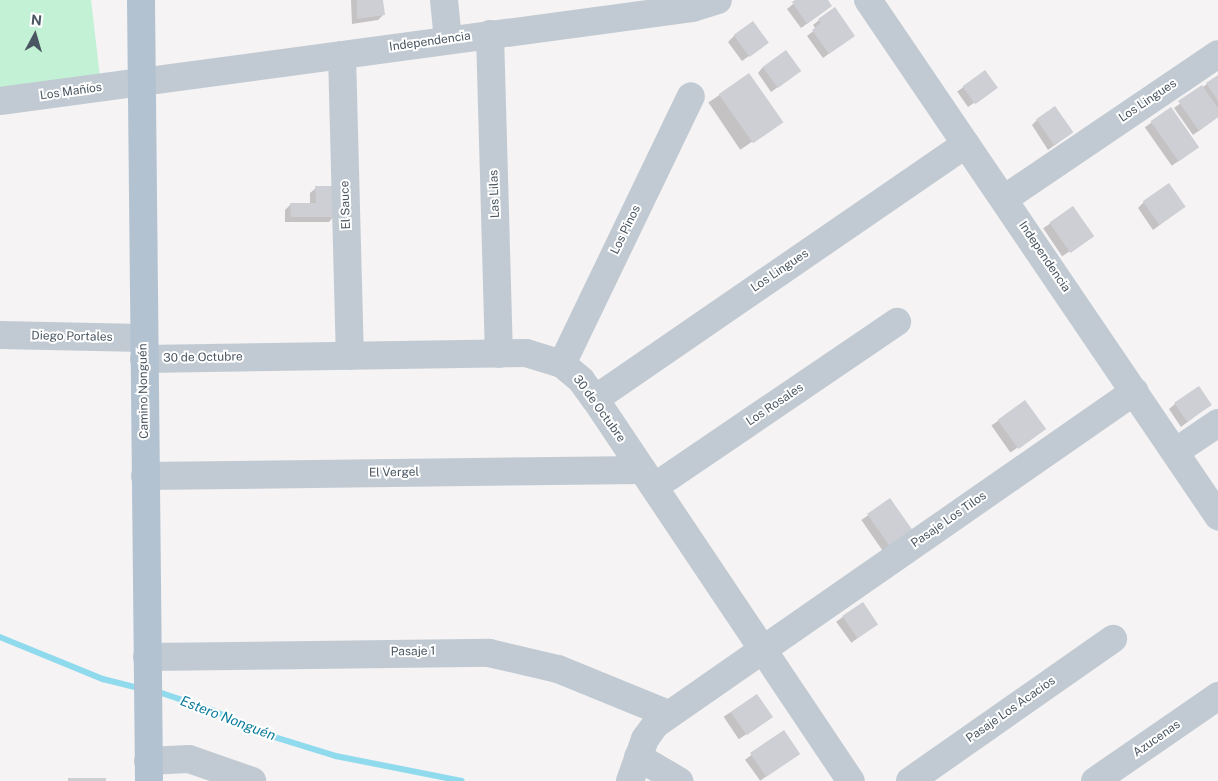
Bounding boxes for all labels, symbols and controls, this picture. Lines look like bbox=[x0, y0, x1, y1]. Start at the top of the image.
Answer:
north arrow bbox=[10, 10, 60, 60]
text: N bbox=[30, 12, 43, 29]
street label: Independencia bbox=[388, 29, 472, 55]
street label: Los Lingues bbox=[1116, 76, 1180, 126]
street label: Los Mañíos bbox=[39, 81, 103, 103]
street label: Las Lilas bbox=[487, 170, 503, 218]
street label: El Sauce bbox=[338, 180, 354, 230]
street label: Los Pinos bbox=[608, 203, 644, 257]
street label: Independencia bbox=[1015, 219, 1073, 295]
street label: Los Lingues bbox=[748, 246, 812, 296]
street label: Diego Portales bbox=[31, 329, 113, 345]
street label: Camino Nonguén bbox=[136, 343, 152, 439]
street label: 30 de Octubre bbox=[163, 350, 243, 366]
street label: 30 de Octubre bbox=[570, 372, 628, 446]
street label: Los Rosales bbox=[744, 381, 806, 429]
street label: El Vergel bbox=[369, 465, 419, 481]
street label: Pasaje Los Tilos bbox=[909, 489, 989, 551]
street label: Pasaje 1 bbox=[391, 644, 435, 660]
street label: Pasaje Los Acacios bbox=[964, 674, 1058, 746]
water label: Estero Nonguén bbox=[178, 692, 278, 744]
street label: Azucenas bbox=[1131, 718, 1183, 760]

